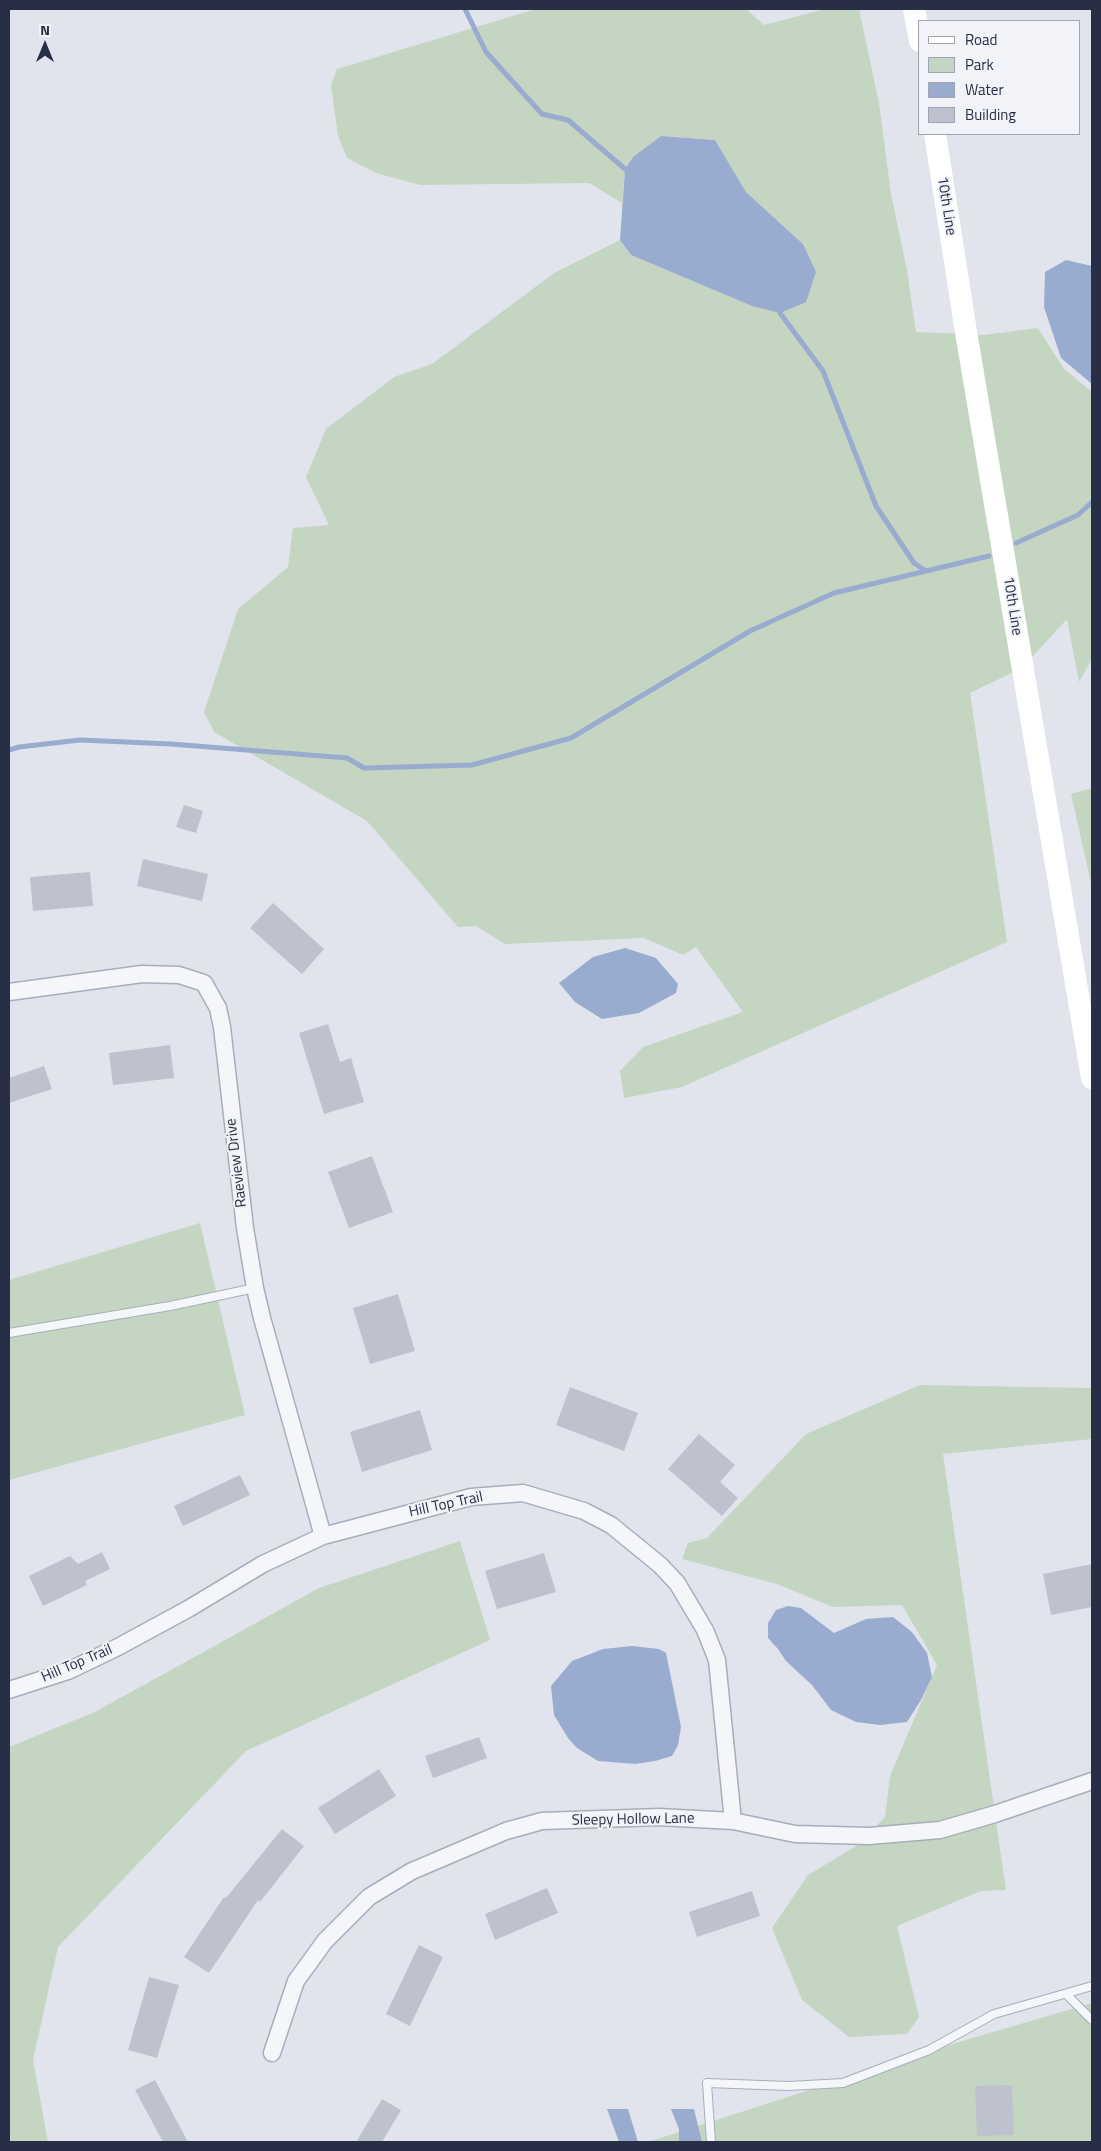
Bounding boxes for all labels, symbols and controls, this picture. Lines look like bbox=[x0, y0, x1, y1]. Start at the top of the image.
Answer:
text: N bbox=[40, 19, 50, 40]
north arrow bbox=[20, 20, 70, 70]
legend bbox=[918, 20, 1081, 135]
text: Road bbox=[965, 28, 997, 51]
text: Park bbox=[965, 53, 994, 76]
text: Water bbox=[965, 78, 1004, 101]
text: Building bbox=[965, 103, 1016, 126]
street label: 10th Line bbox=[932, 175, 960, 237]
street label: 10th Line bbox=[998, 575, 1026, 637]
street label: Raeview Drive bbox=[223, 1117, 251, 1209]
street label: Hill Top Trail bbox=[407, 1488, 485, 1522]
street label: Hill Top Trail bbox=[39, 1641, 115, 1687]
street label: Sleepy Hollow Lane bbox=[571, 1810, 695, 1830]

